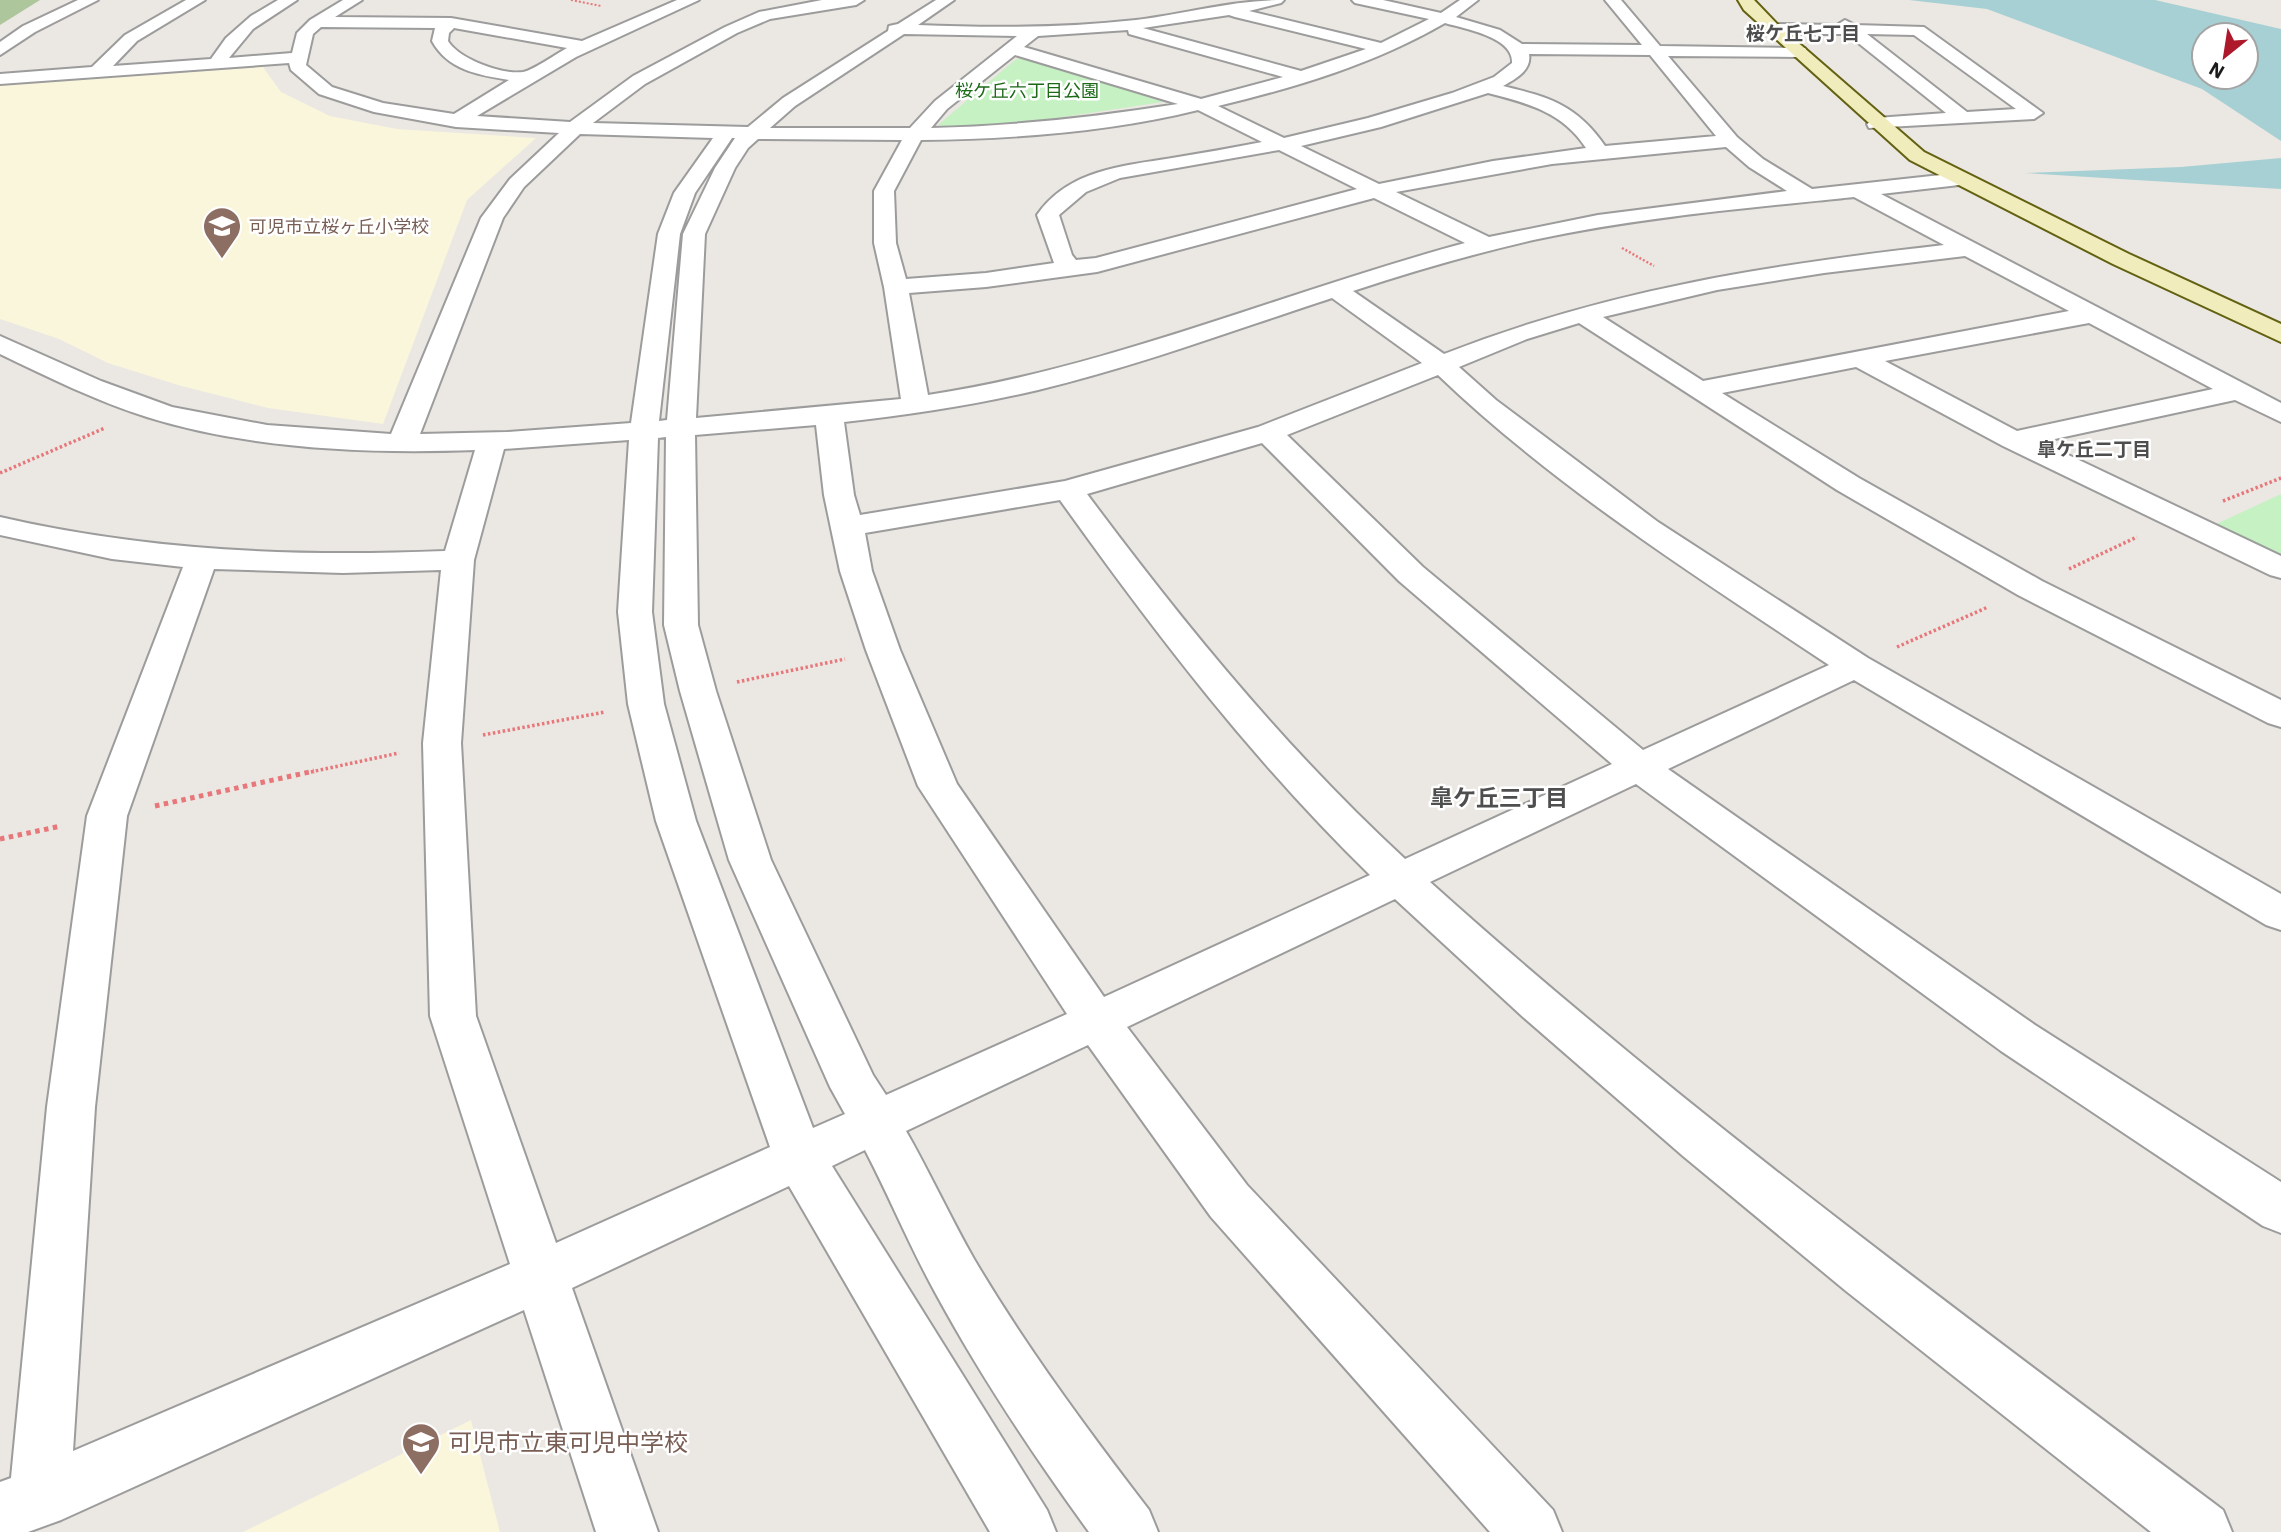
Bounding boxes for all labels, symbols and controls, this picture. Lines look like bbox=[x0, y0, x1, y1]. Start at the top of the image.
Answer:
district label: 桜ケ丘七丁目 bbox=[1746, 21, 1860, 45]
north arrow bbox=[2190, 21, 2260, 91]
text: N bbox=[2205, 57, 2228, 85]
park label: 桜ケ丘六丁目公園 bbox=[955, 79, 1099, 102]
school or university icon: 可児市立桜ヶ丘小学校 bbox=[201, 205, 243, 260]
place label: 可児市立桜ヶ丘小学校 bbox=[249, 215, 429, 238]
district label: 皐ケ丘二丁目 bbox=[2037, 437, 2151, 461]
district label: 皐ケ丘三丁目 bbox=[1430, 782, 1568, 812]
school or university icon: 可児市立東可児中学校 bbox=[400, 1421, 442, 1476]
place label: 可児市立東可児中学校 bbox=[448, 1426, 688, 1458]

